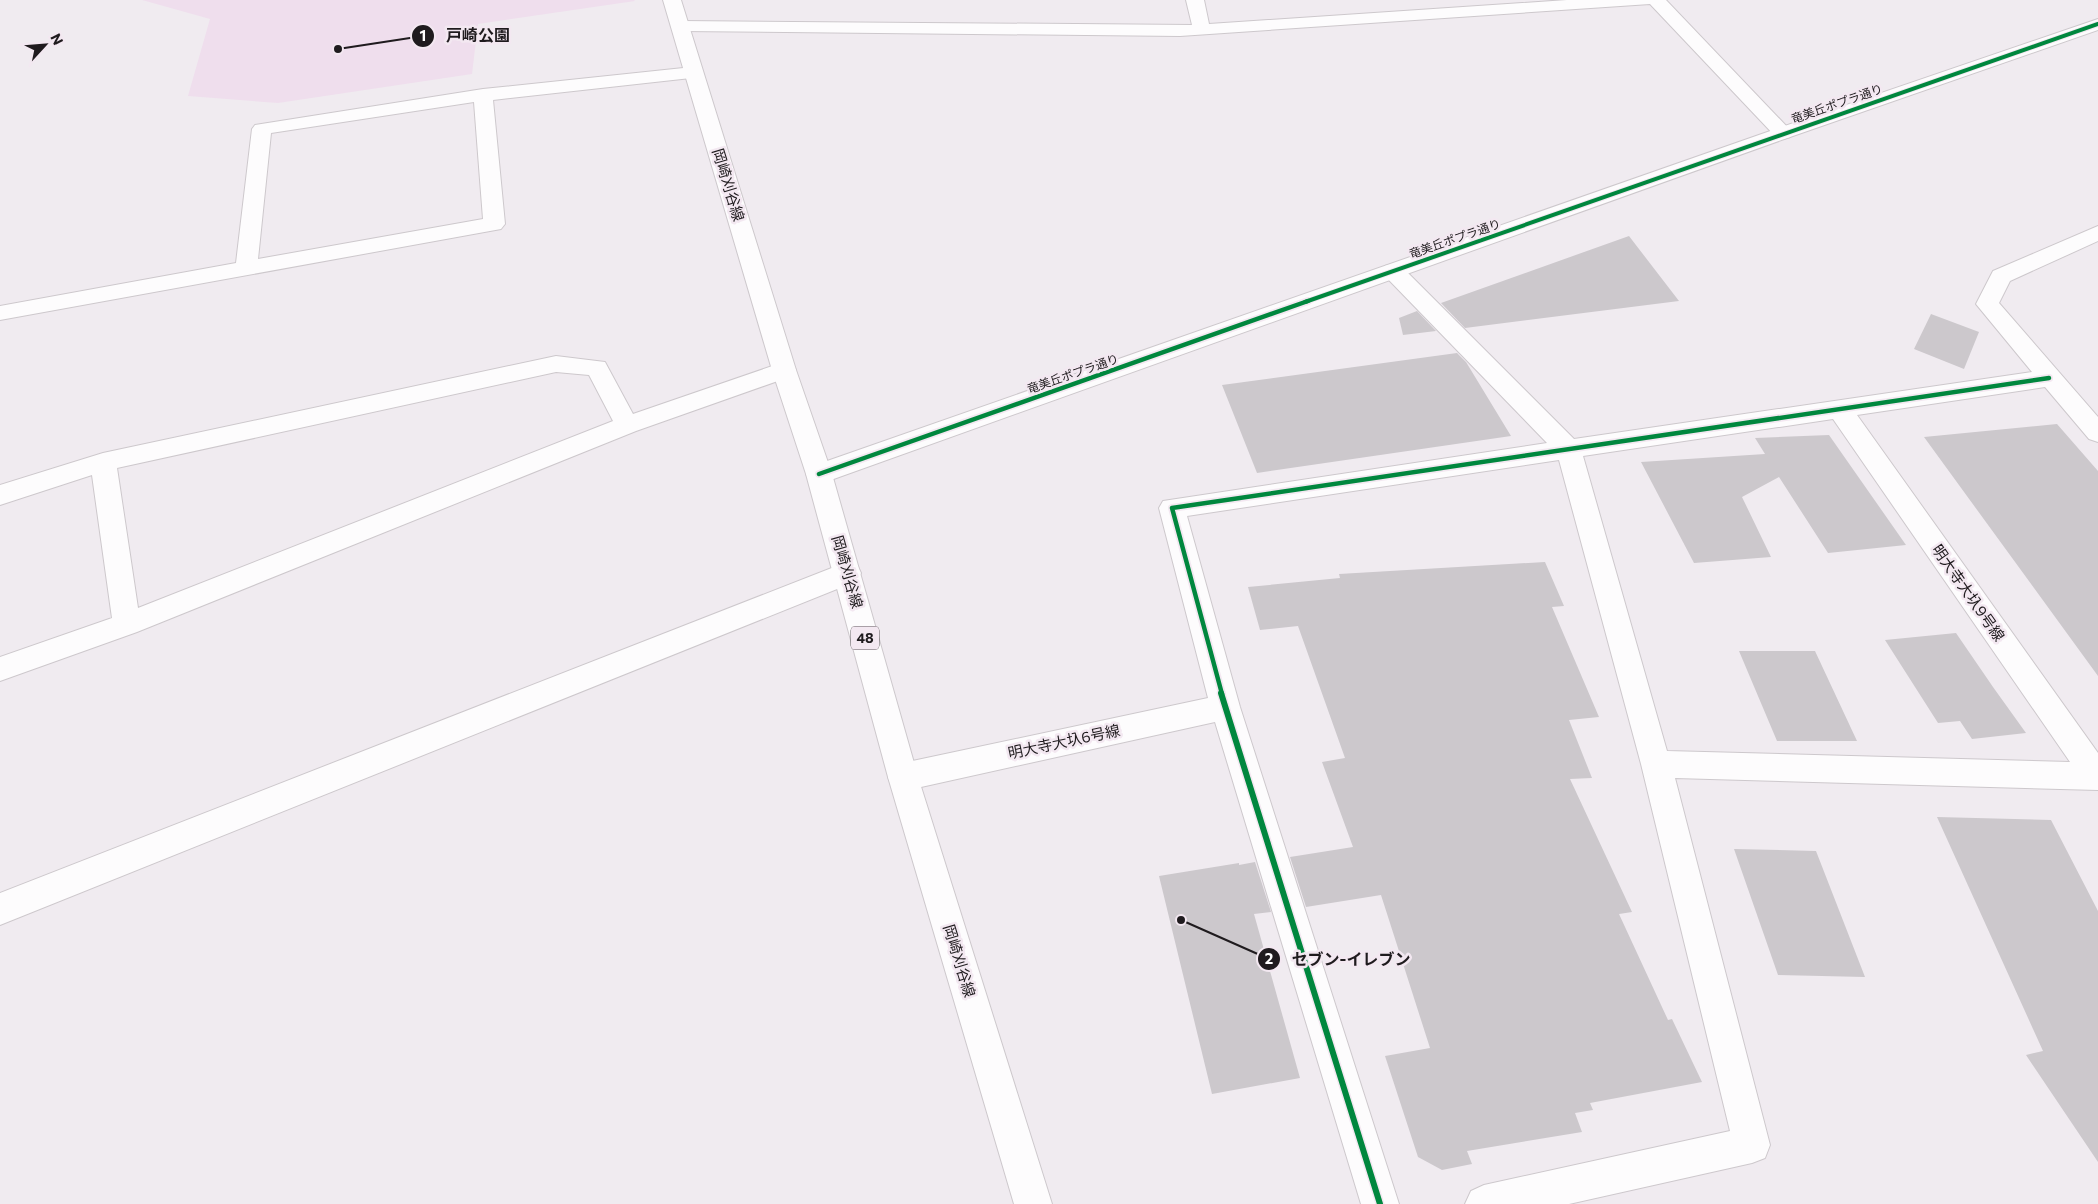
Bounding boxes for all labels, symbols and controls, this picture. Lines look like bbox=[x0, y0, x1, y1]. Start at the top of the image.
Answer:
north arrow bbox=[20, 20, 70, 70]
callout: 戸崎公園 bbox=[411, 20, 520, 51]
text: 戸崎公園 bbox=[446, 25, 510, 44]
text: 1 bbox=[420, 26, 426, 44]
text: N bbox=[47, 31, 67, 48]
street label: 竜美丘ポプラ通り bbox=[1789, 81, 1884, 125]
street label: 岡崎刈谷線 bbox=[709, 146, 749, 223]
street label: 竜美丘ポプラ通り bbox=[1407, 216, 1502, 260]
street label: 竜美丘ポプラ通り bbox=[1025, 351, 1120, 395]
street label: 岡崎刈谷線 bbox=[829, 533, 867, 610]
street label: 明大寺大圦9号線 bbox=[1929, 541, 2009, 644]
road number: 48 bbox=[851, 626, 879, 650]
street label: 明大寺大圦6号線 bbox=[1006, 720, 1121, 762]
street label: 岡崎刈谷線 bbox=[940, 922, 980, 999]
callout: セブン-イレブン bbox=[1256, 943, 1420, 974]
text: 2 bbox=[1265, 949, 1273, 967]
text: セブン-イレブン bbox=[1292, 949, 1410, 968]

